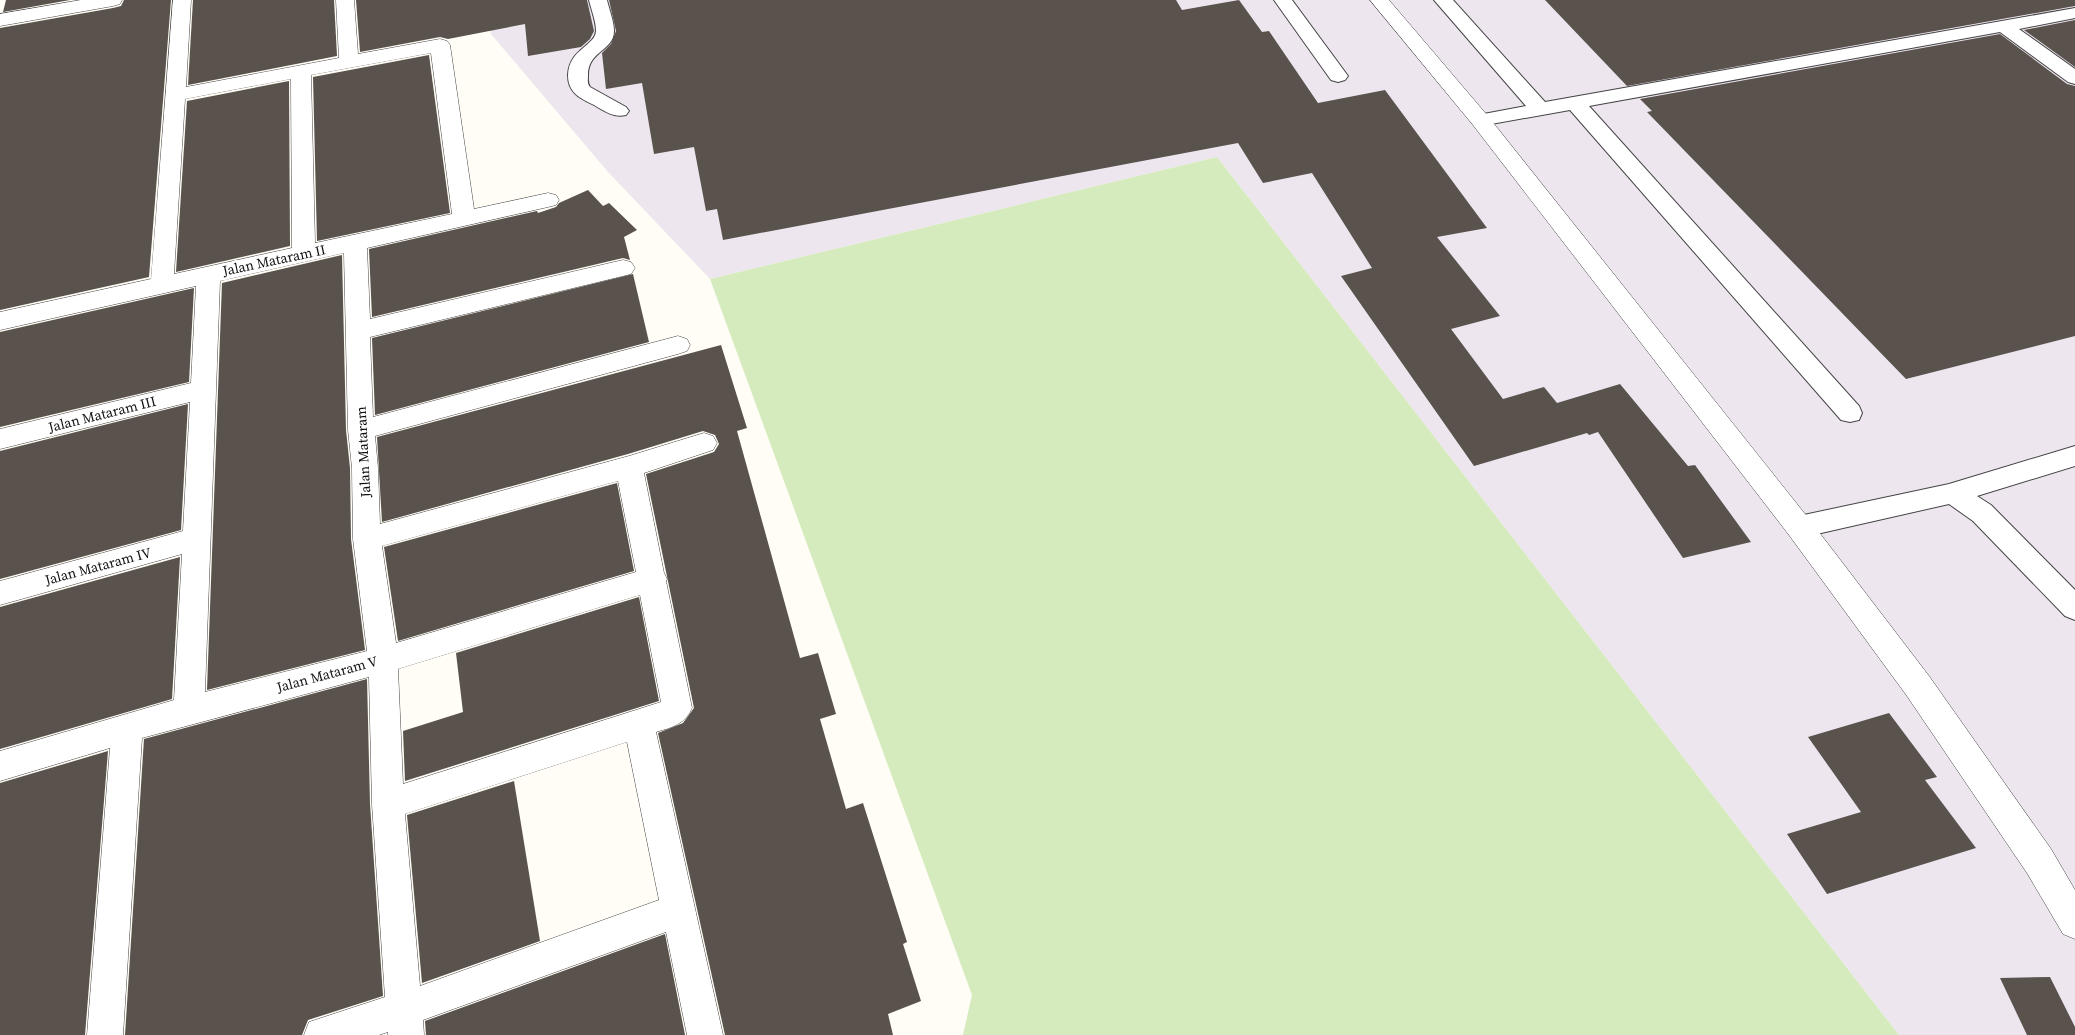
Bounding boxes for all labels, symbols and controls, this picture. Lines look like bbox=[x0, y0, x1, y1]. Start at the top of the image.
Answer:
street label: Jalan Mataram II bbox=[220, 239, 327, 281]
street label: Jalan Mataram III bbox=[45, 391, 158, 437]
street label: Jalan Mataram bbox=[351, 405, 375, 499]
street label: Jalan Mataram IV bbox=[42, 542, 154, 590]
street label: Jalan Mataram V bbox=[273, 651, 380, 697]

